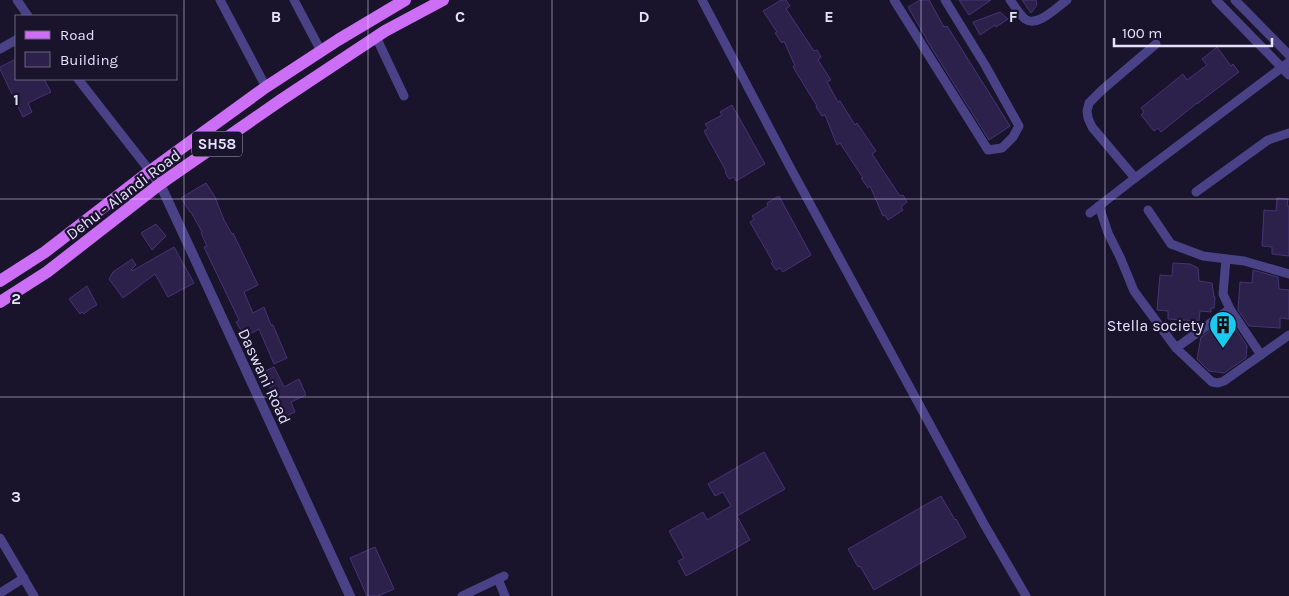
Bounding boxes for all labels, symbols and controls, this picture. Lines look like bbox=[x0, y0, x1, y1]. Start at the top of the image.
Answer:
text: B bbox=[271, 7, 281, 26]
text: C bbox=[455, 7, 465, 26]
text: D bbox=[639, 7, 650, 26]
text: E bbox=[824, 7, 834, 26]
text: F bbox=[1009, 7, 1018, 26]
legend bbox=[15, 15, 178, 80]
scale bar bbox=[1114, 15, 1272, 47]
text: 100 m bbox=[1122, 24, 1162, 42]
text: Road bbox=[60, 26, 95, 44]
text: Building bbox=[60, 51, 118, 69]
text: 1 bbox=[13, 90, 19, 109]
road number: SH58 bbox=[192, 132, 242, 156]
street label: Dehu - Alandi Road bbox=[62, 145, 184, 244]
text: 2 bbox=[11, 289, 21, 308]
building icon: Stella society bbox=[1208, 310, 1238, 349]
place label: Stella society bbox=[1107, 316, 1205, 335]
street label: Daswani Road bbox=[234, 325, 295, 427]
text: 3 bbox=[11, 487, 21, 506]

